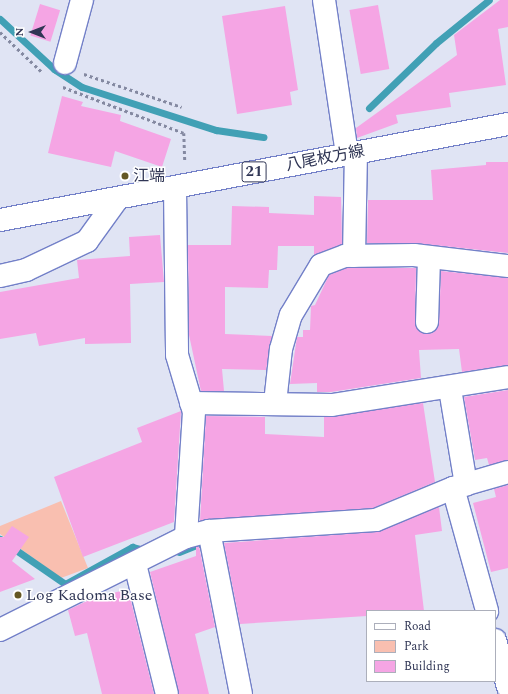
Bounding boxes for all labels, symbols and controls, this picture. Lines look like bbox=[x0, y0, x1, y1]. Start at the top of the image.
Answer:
north arrow bbox=[12, 12, 52, 52]
text: N bbox=[11, 28, 28, 37]
street label: 八尾枚方線 bbox=[284, 141, 366, 175]
road number: 21 bbox=[241, 159, 267, 185]
place label: 江端 bbox=[133, 166, 165, 186]
marker: 江端 bbox=[120, 171, 130, 181]
place label: Log Kadoma Base bbox=[26, 585, 153, 605]
marker: Log Kadoma Base bbox=[13, 590, 23, 600]
legend bbox=[366, 610, 496, 682]
text: Road bbox=[404, 617, 431, 636]
text: Park bbox=[404, 637, 429, 656]
text: Building bbox=[404, 657, 450, 676]

